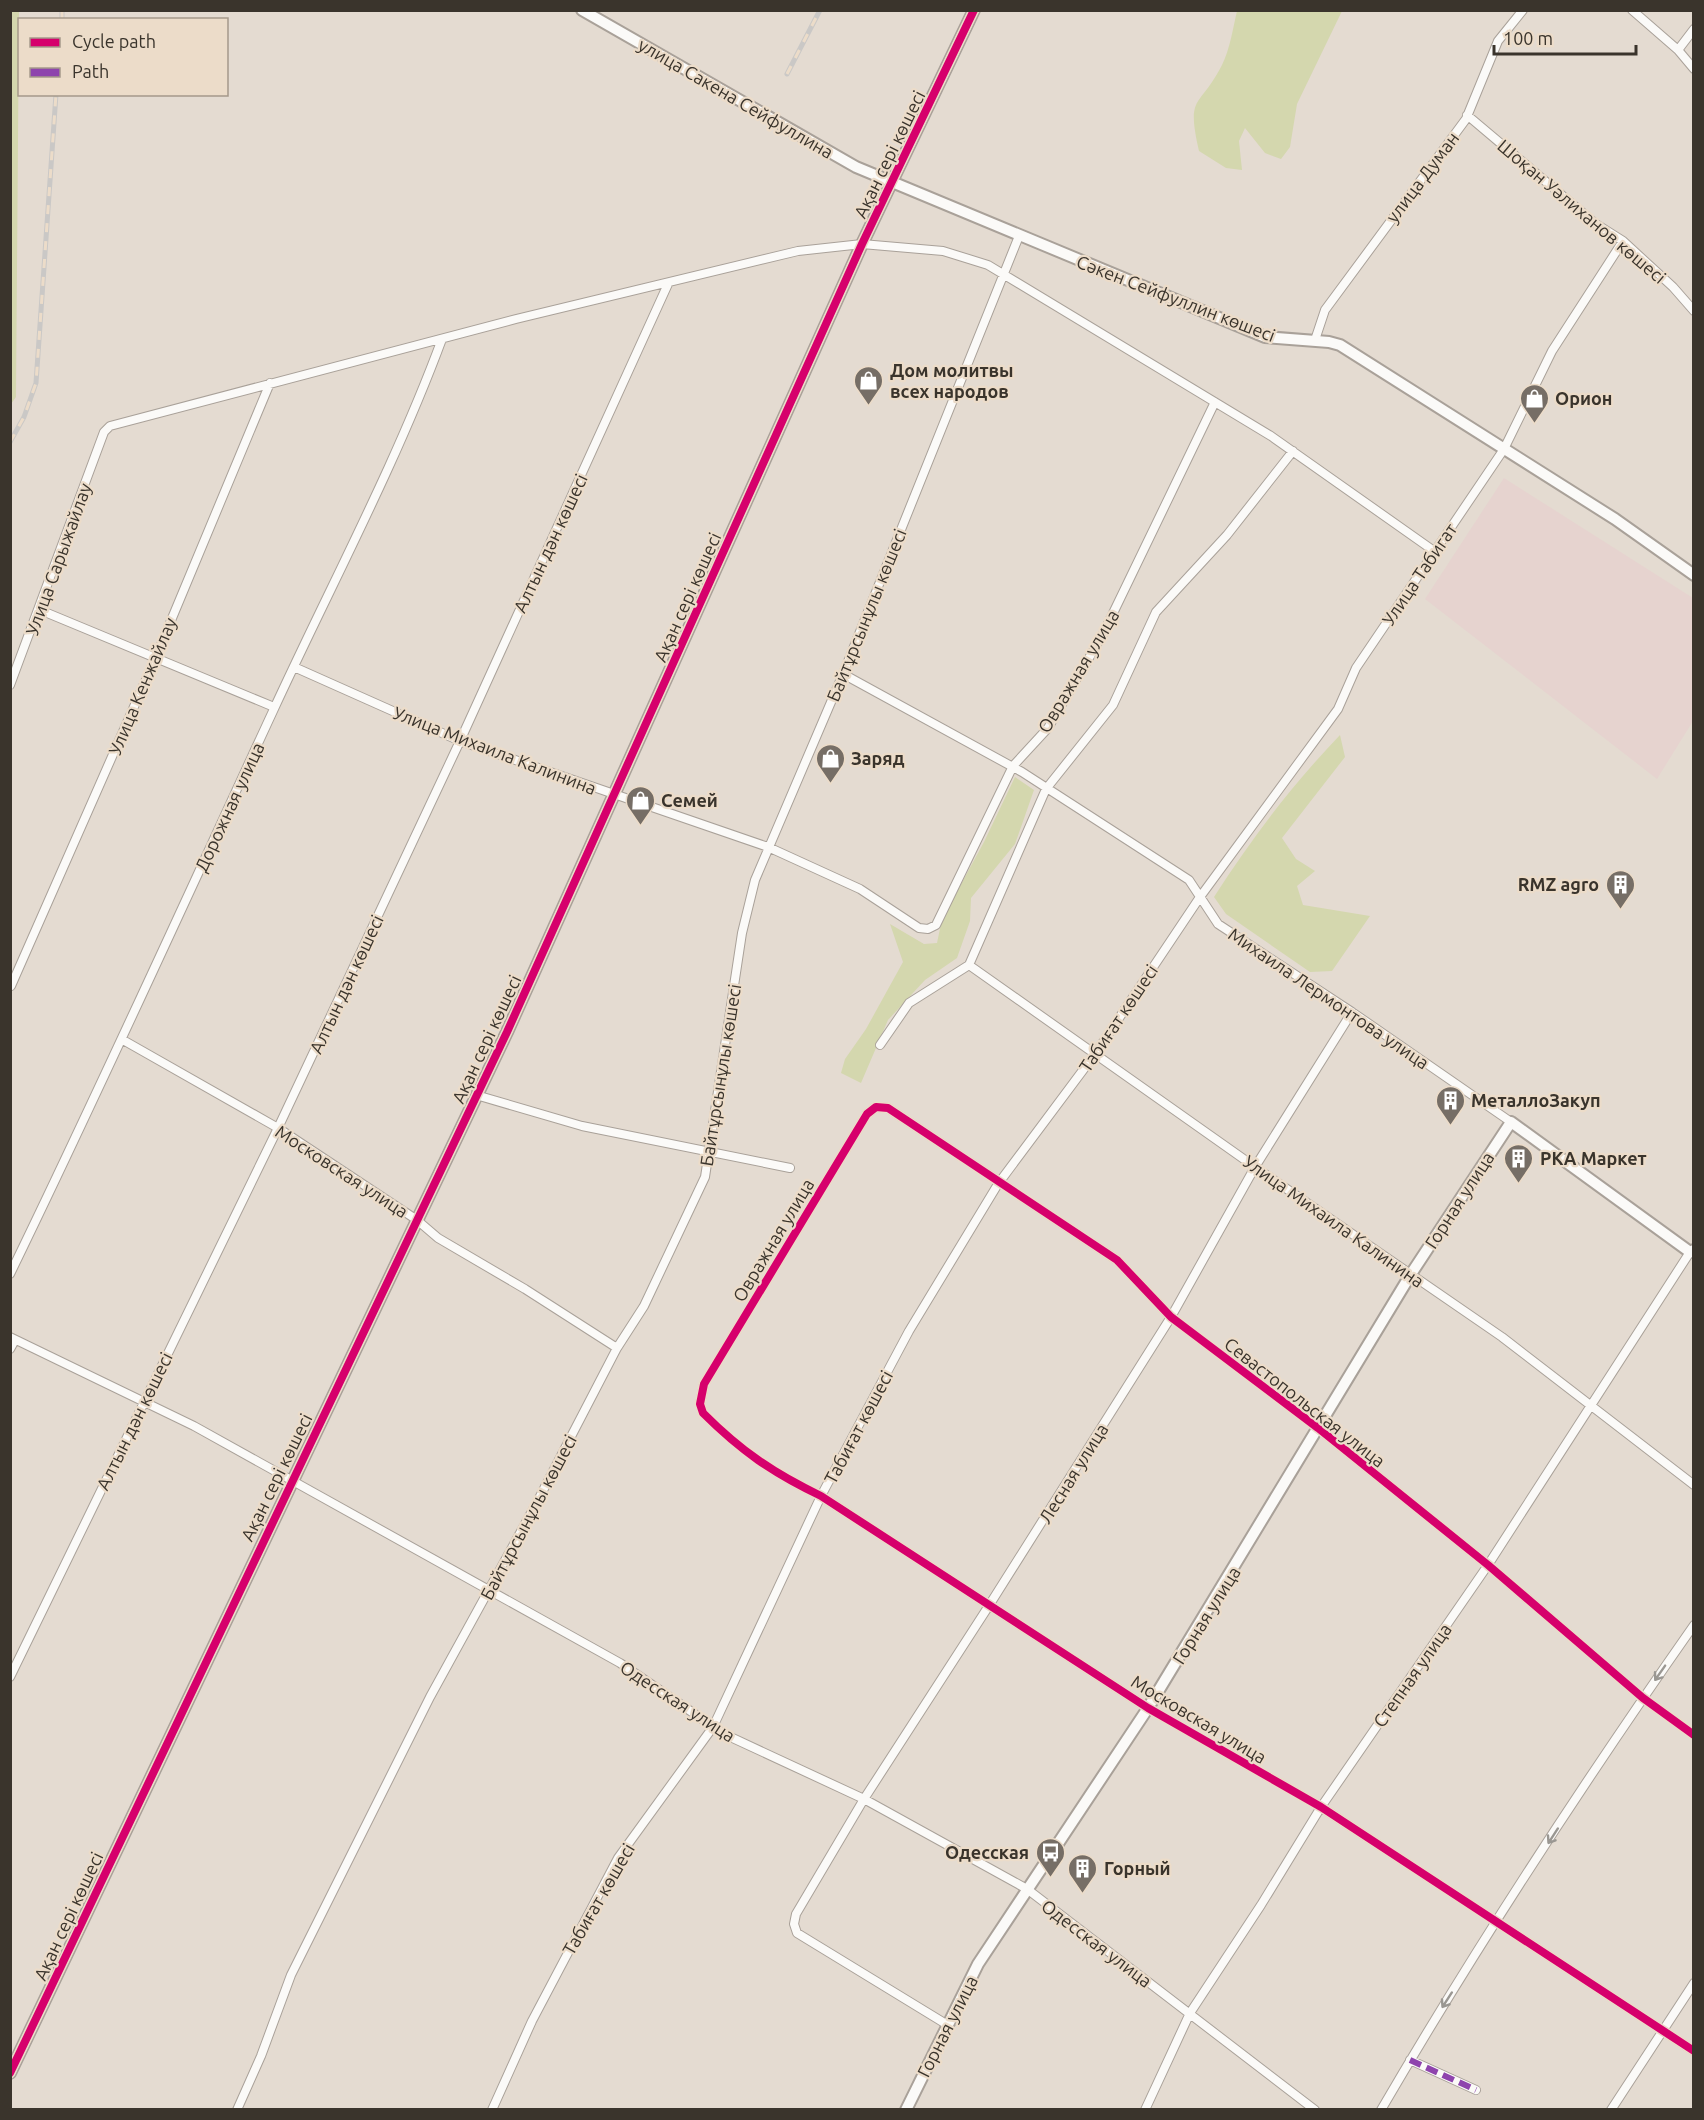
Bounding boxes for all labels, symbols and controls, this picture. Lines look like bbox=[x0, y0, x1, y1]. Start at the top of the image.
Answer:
legend bbox=[18, 18, 228, 96]
scale bar bbox=[1494, 18, 1636, 56]
text: 100 m bbox=[1503, 28, 1553, 48]
text: Cycle path bbox=[72, 31, 156, 51]
street label: улица Сакена Сейфуллина bbox=[635, 34, 837, 162]
text: Path bbox=[72, 61, 109, 81]
street label: Ақан сері көшесі bbox=[849, 87, 929, 221]
street label: улица Думан bbox=[1382, 128, 1462, 226]
street label: Шоқан Уәлиханов көшесі bbox=[1494, 135, 1670, 287]
street label: Сәкен Сейфуллин көшесі bbox=[1074, 251, 1278, 345]
place label: Дом молитвы всех народов bbox=[890, 360, 1014, 401]
shop icon: Дом молитвы всех народов bbox=[853, 364, 885, 406]
shop icon: Орион bbox=[1518, 382, 1550, 424]
place label: Орион bbox=[1555, 388, 1612, 408]
street label: Алтын дән көшесі bbox=[509, 471, 591, 615]
street label: Улица Сарыжайлау bbox=[21, 480, 95, 638]
street label: Улица Табигат bbox=[1378, 519, 1460, 629]
street label: Байтұрсынұлы көшесі bbox=[822, 526, 910, 704]
street label: Ақан сері көшесі bbox=[650, 529, 724, 665]
street label: Овражная улица bbox=[1033, 606, 1123, 736]
street label: Улица Кенжайлау bbox=[104, 614, 180, 758]
street label: Улица Михаила Калинина bbox=[391, 702, 599, 798]
street label: Дорожная улица bbox=[190, 739, 268, 875]
shop icon: Заряд bbox=[814, 742, 846, 784]
place label: Заряд bbox=[851, 748, 905, 768]
shop icon: Семей bbox=[624, 784, 656, 826]
place label: Семей bbox=[661, 790, 718, 810]
building icon: RMZ agro bbox=[1604, 868, 1636, 910]
place label: RMZ agro bbox=[1518, 874, 1599, 894]
street label: Алтын дән көшесі bbox=[305, 912, 387, 1056]
street label: Михаила Лермонтова улица bbox=[1225, 923, 1433, 1073]
street label: Табиғат көшесі bbox=[1075, 960, 1161, 1076]
street label: Ақан сері көшесі bbox=[447, 972, 525, 1106]
street label: Байтұрсынұлы көшесі bbox=[696, 983, 744, 1167]
building icon: МеталлоЗакуп bbox=[1434, 1084, 1466, 1126]
place label: МеталлоЗакуп bbox=[1471, 1090, 1601, 1110]
street label: Московская улица bbox=[272, 1121, 412, 1221]
building icon: РКА Маркет bbox=[1503, 1142, 1535, 1184]
street label: Горная улица bbox=[1420, 1148, 1498, 1252]
place label: РКА Маркет bbox=[1540, 1148, 1647, 1168]
street label: Улица Михаила Калинина bbox=[1240, 1151, 1428, 1291]
street label: Овражная улица bbox=[728, 1175, 818, 1305]
street label: Севастопольская улица bbox=[1221, 1333, 1389, 1471]
street label: Алтын дән көшесі bbox=[92, 1349, 176, 1493]
street label: Табиғат көшесі bbox=[820, 1367, 896, 1487]
street label: Ақан сері көшесі bbox=[236, 1410, 316, 1544]
street label: Лесная улица bbox=[1034, 1420, 1112, 1526]
street label: Байтұрсынұлы көшесі bbox=[476, 1431, 580, 1603]
street label: Горная улица bbox=[1168, 1563, 1244, 1667]
street label: Степная улица bbox=[1369, 1619, 1455, 1731]
street label: Одесская улица bbox=[617, 1657, 739, 1745]
one-way arrow bbox=[1654, 1664, 1666, 1680]
street label: Московская улица bbox=[1128, 1671, 1270, 1767]
one-way arrow bbox=[1547, 1827, 1559, 1844]
bus stop icon: Одесская bbox=[1034, 1836, 1066, 1878]
street label: Табиғат көшесі bbox=[558, 1840, 638, 1958]
place label: Одесская bbox=[945, 1842, 1029, 1862]
street label: Ақан сері көшесі bbox=[29, 1849, 107, 1983]
building icon: Горный bbox=[1067, 1852, 1099, 1894]
place label: Горный bbox=[1104, 1858, 1171, 1878]
street label: Одесская улица bbox=[1038, 1895, 1156, 1991]
street label: Горная улица bbox=[913, 1972, 981, 2080]
one-way arrow bbox=[1441, 1991, 1453, 2007]

